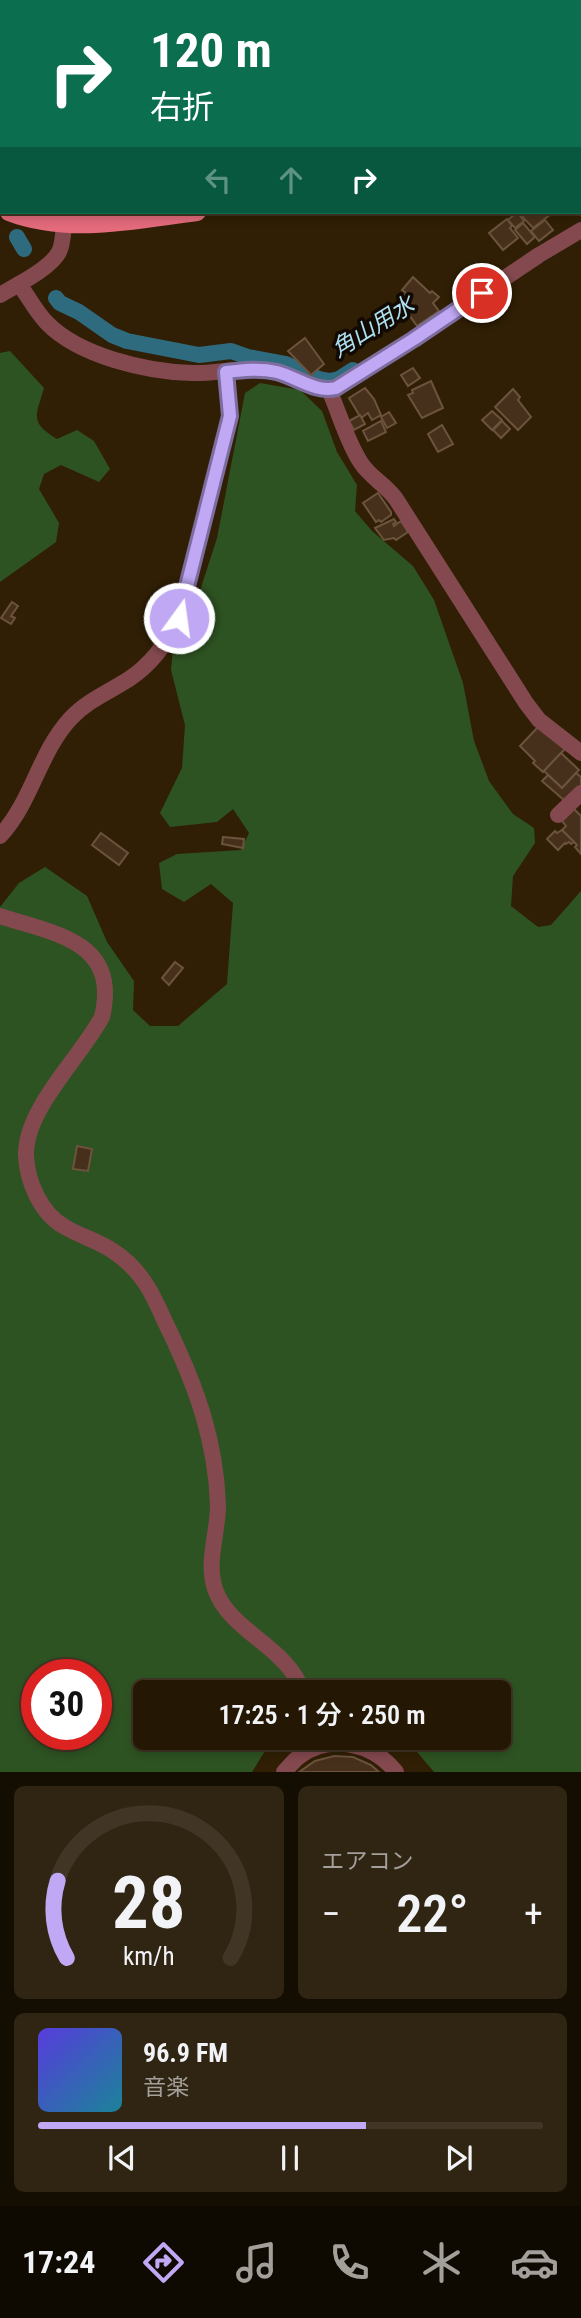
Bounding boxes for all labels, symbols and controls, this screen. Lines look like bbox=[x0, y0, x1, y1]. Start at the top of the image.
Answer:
text: 120 m bbox=[150, 22, 272, 79]
icon: right bbox=[35, 28, 126, 119]
text: 右折 bbox=[150, 88, 214, 126]
icon: left bbox=[199, 161, 237, 199]
icon: ahead bbox=[272, 161, 310, 199]
icon: right bbox=[345, 161, 383, 199]
pin bbox=[452, 263, 512, 323]
icon: arrive bbox=[463, 274, 501, 312]
water label: 角山用水 bbox=[327, 290, 422, 363]
position arrow bbox=[142, 581, 216, 655]
speed limit sign: 30 bbox=[21, 1659, 112, 1750]
text: 17:25 · 1 分 · 250 m bbox=[218, 1700, 426, 1730]
text: エアコン bbox=[322, 1848, 414, 1875]
text: 28 bbox=[112, 1861, 186, 1947]
text: 22° bbox=[396, 1884, 468, 1945]
text: − bbox=[322, 1892, 341, 1936]
text: + bbox=[524, 1892, 543, 1936]
text: km/h bbox=[123, 1942, 174, 1971]
text: 96.9 FM bbox=[143, 2038, 228, 2068]
text: 音楽 bbox=[143, 2074, 189, 2101]
icon: previous bbox=[103, 2139, 141, 2177]
icon: pause bbox=[271, 2139, 309, 2177]
icon: next bbox=[440, 2139, 478, 2177]
icon: directions bbox=[139, 2238, 188, 2287]
icon: music bbox=[232, 2238, 281, 2287]
icon: phone bbox=[325, 2238, 374, 2287]
icon: climate bbox=[417, 2238, 466, 2287]
icon: car bbox=[510, 2238, 559, 2287]
text: 17:24 bbox=[22, 2243, 95, 2281]

